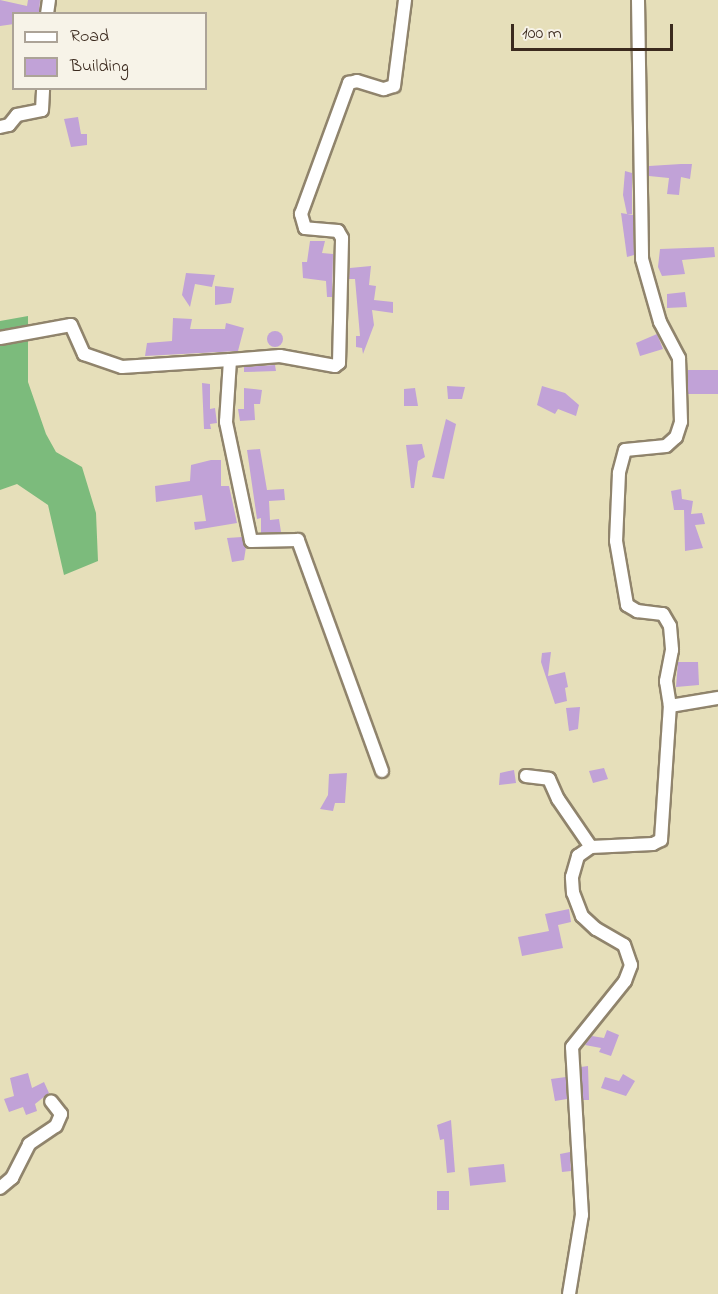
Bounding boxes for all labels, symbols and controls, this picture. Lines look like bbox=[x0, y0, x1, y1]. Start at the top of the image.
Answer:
legend bbox=[12, 12, 207, 90]
scale bar bbox=[514, 12, 676, 50]
text: 100 m bbox=[522, 21, 562, 47]
text: Road bbox=[70, 24, 109, 50]
text: Building bbox=[70, 54, 129, 80]

